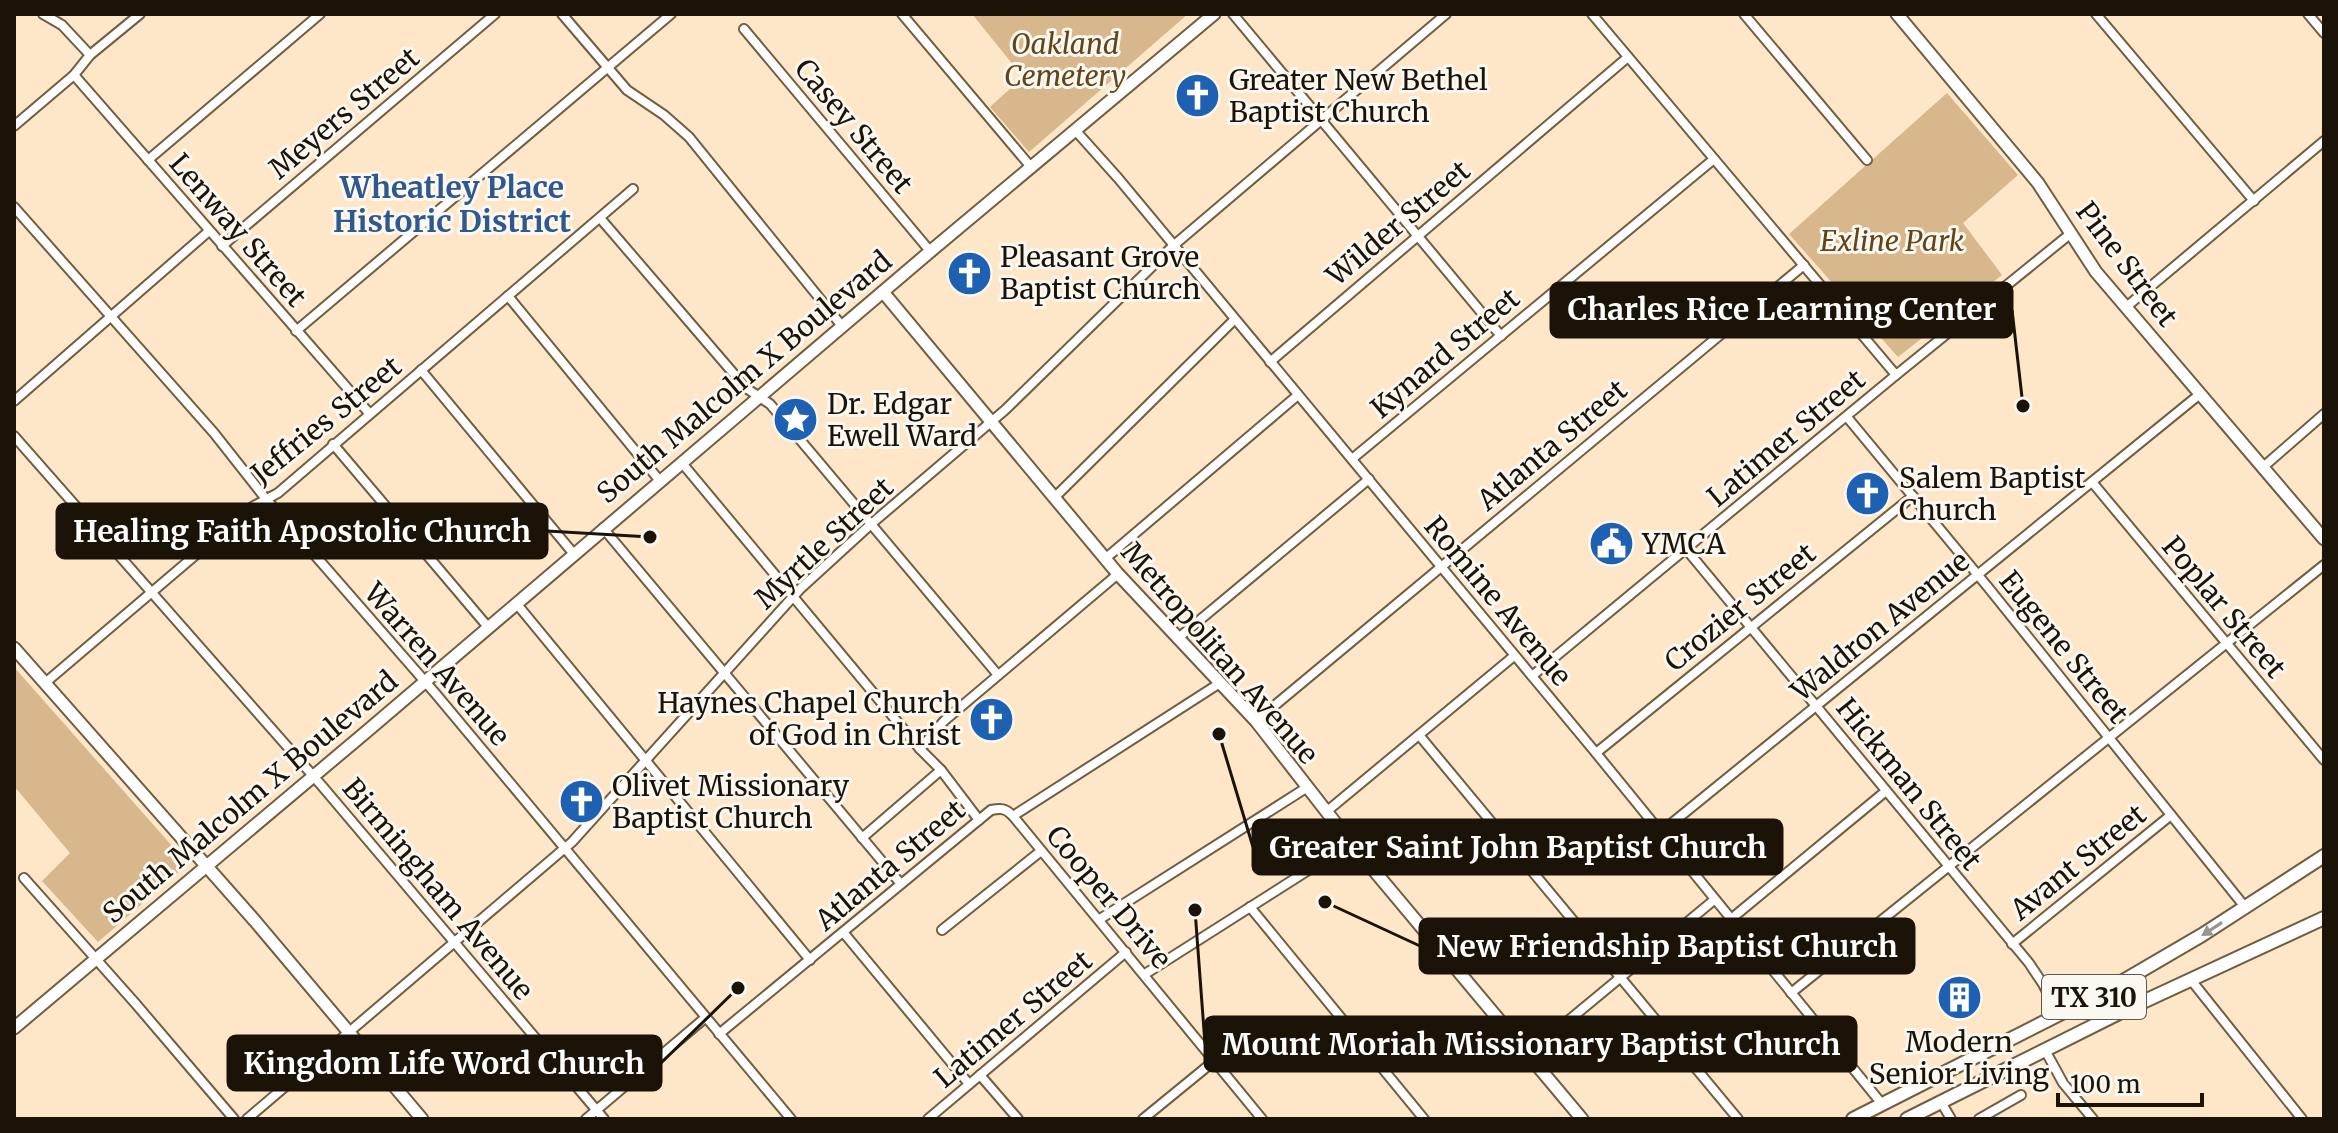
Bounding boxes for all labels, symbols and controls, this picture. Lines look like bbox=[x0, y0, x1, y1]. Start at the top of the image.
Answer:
park label: Oakland Cemetery bbox=[1004, 26, 1126, 94]
street label: Meyers Street bbox=[261, 40, 427, 186]
street label: Casey Street bbox=[787, 51, 921, 201]
place label: Greater New Bethel Baptist Church bbox=[1229, 62, 1488, 130]
church icon: Greater New Bethel Baptist Church bbox=[1174, 72, 1222, 120]
street label: Lenway Street bbox=[162, 146, 314, 314]
street label: Wilder Street bbox=[1318, 152, 1477, 294]
district label: Wheatley Place Historic District bbox=[333, 168, 571, 240]
street label: Pine Street bbox=[2068, 195, 2186, 334]
park label: Exline Park bbox=[1820, 223, 1964, 259]
place label: Pleasant Grove Baptist Church bbox=[1000, 239, 1201, 307]
street label: South Malcolm X Boulevard bbox=[589, 243, 899, 511]
church icon: Pleasant Grove Baptist Church bbox=[945, 249, 993, 297]
street label: Kynard Street bbox=[1363, 280, 1527, 426]
callout: Charles Rice Learning Center bbox=[1551, 283, 2012, 337]
text: Charles Rice Learning Center bbox=[1568, 290, 1996, 328]
street label: Jeffries Street bbox=[243, 348, 408, 492]
street label: Latimer Street bbox=[1700, 362, 1872, 514]
street label: Atlanta Street bbox=[1469, 372, 1634, 519]
place label: Dr. Edgar Ewell Ward bbox=[827, 386, 977, 454]
place icon: Dr. Edgar Ewell Ward bbox=[772, 396, 820, 444]
place label: Salem Baptist Church bbox=[1899, 460, 2085, 528]
street label: Myrtle Street bbox=[747, 470, 901, 616]
church icon: Salem Baptist Church bbox=[1844, 470, 1892, 518]
callout: Healing Faith Apostolic Church bbox=[57, 504, 547, 558]
street label: Romine Avenue bbox=[1417, 509, 1579, 693]
text: Healing Faith Apostolic Church bbox=[73, 512, 531, 550]
public building icon: YMCA bbox=[1587, 520, 1635, 568]
place label: YMCA bbox=[1641, 526, 1726, 562]
street label: Poplar Street bbox=[2154, 529, 2294, 685]
street label: Metropolitan Avenue bbox=[1114, 535, 1326, 771]
street label: Crozier Street bbox=[1657, 535, 1823, 679]
street label: Waldron Avenue bbox=[1783, 543, 1976, 710]
street label: Eugene Street bbox=[1992, 563, 2137, 731]
street label: Warren Avenue bbox=[356, 574, 518, 753]
street label: South Malcolm X Boulevard bbox=[95, 663, 405, 931]
place label: Haynes Chapel Church of God in Christ bbox=[657, 685, 961, 753]
street label: Hickman Street bbox=[1829, 691, 1989, 877]
church icon: Haynes Chapel Church of God in Christ bbox=[968, 695, 1016, 743]
place label: Olivet Missionary Baptist Church bbox=[612, 768, 850, 836]
street label: Birmingham Avenue bbox=[335, 771, 541, 1007]
church icon: Olivet Missionary Baptist Church bbox=[557, 778, 605, 826]
street label: Atlanta Street bbox=[807, 792, 972, 939]
street label: Avant Street bbox=[2002, 796, 2153, 928]
street label: Cooper Drive bbox=[1039, 818, 1179, 976]
callout: Greater Saint John Baptist Church bbox=[1253, 820, 1782, 874]
text: Greater Saint John Baptist Church bbox=[1269, 828, 1767, 866]
callout: New Friendship Baptist Church bbox=[1420, 919, 1914, 973]
one-way arrow bbox=[2201, 921, 2222, 936]
text: New Friendship Baptist Church bbox=[1436, 927, 1898, 965]
street label: Latimer Street bbox=[927, 943, 1099, 1095]
building icon: Modern Senior Living bbox=[1935, 973, 1983, 1021]
road number: TX 310 bbox=[2042, 975, 2146, 1019]
callout: Mount Moriah Missionary Baptist Church bbox=[1205, 1017, 1856, 1071]
place label: Modern Senior Living bbox=[1869, 1024, 2049, 1092]
text: Mount Moriah Missionary Baptist Church bbox=[1221, 1025, 1841, 1063]
callout: Kingdom Life Word Church bbox=[228, 1036, 661, 1090]
text: Kingdom Life Word Church bbox=[243, 1044, 645, 1082]
scale bar bbox=[2058, 1057, 2202, 1107]
text: 100 m bbox=[2070, 1069, 2141, 1100]

